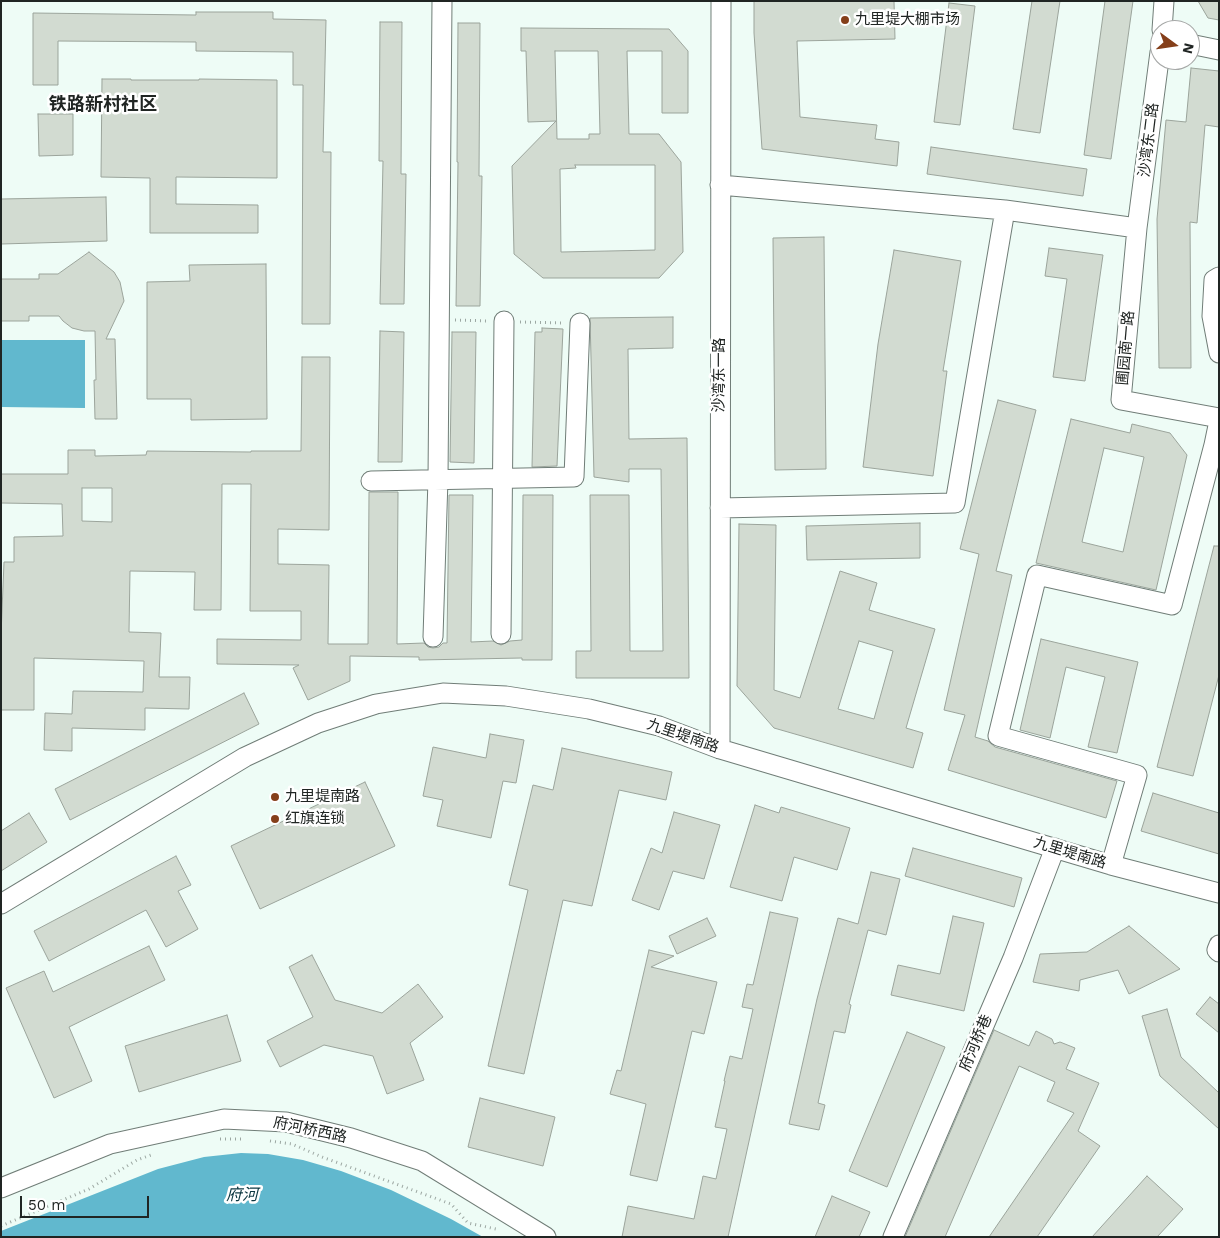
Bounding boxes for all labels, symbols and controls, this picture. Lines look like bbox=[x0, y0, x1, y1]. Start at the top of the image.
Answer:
place label: 九里堤大棚市场 bbox=[855, 11, 960, 29]
marker: 九里堤大棚市场 bbox=[839, 14, 851, 26]
north arrow bbox=[1150, 20, 1200, 70]
text: N bbox=[1180, 41, 1198, 55]
district label: 铁路新村社区 bbox=[49, 94, 157, 116]
street label: 沙湾东二路 bbox=[1135, 102, 1163, 178]
street label: 圃园南一路 bbox=[1114, 310, 1138, 386]
street label: 沙湾东一路 bbox=[711, 338, 729, 412]
street label: 九里堤南路 bbox=[645, 715, 721, 757]
place label: 九里堤南路 bbox=[285, 788, 360, 806]
marker: 九里堤南路 bbox=[269, 791, 281, 803]
place label: 红旗连锁 bbox=[285, 810, 345, 828]
marker: 红旗连锁 bbox=[269, 813, 281, 825]
street label: 九里堤南路 bbox=[1032, 833, 1108, 873]
street label: 府河桥巷 bbox=[956, 1012, 996, 1074]
street label: 府河桥西路 bbox=[271, 1113, 349, 1147]
water label: 府河 bbox=[226, 1185, 258, 1205]
scale bar bbox=[22, 1186, 151, 1218]
text: 50 m bbox=[28, 1196, 65, 1214]

